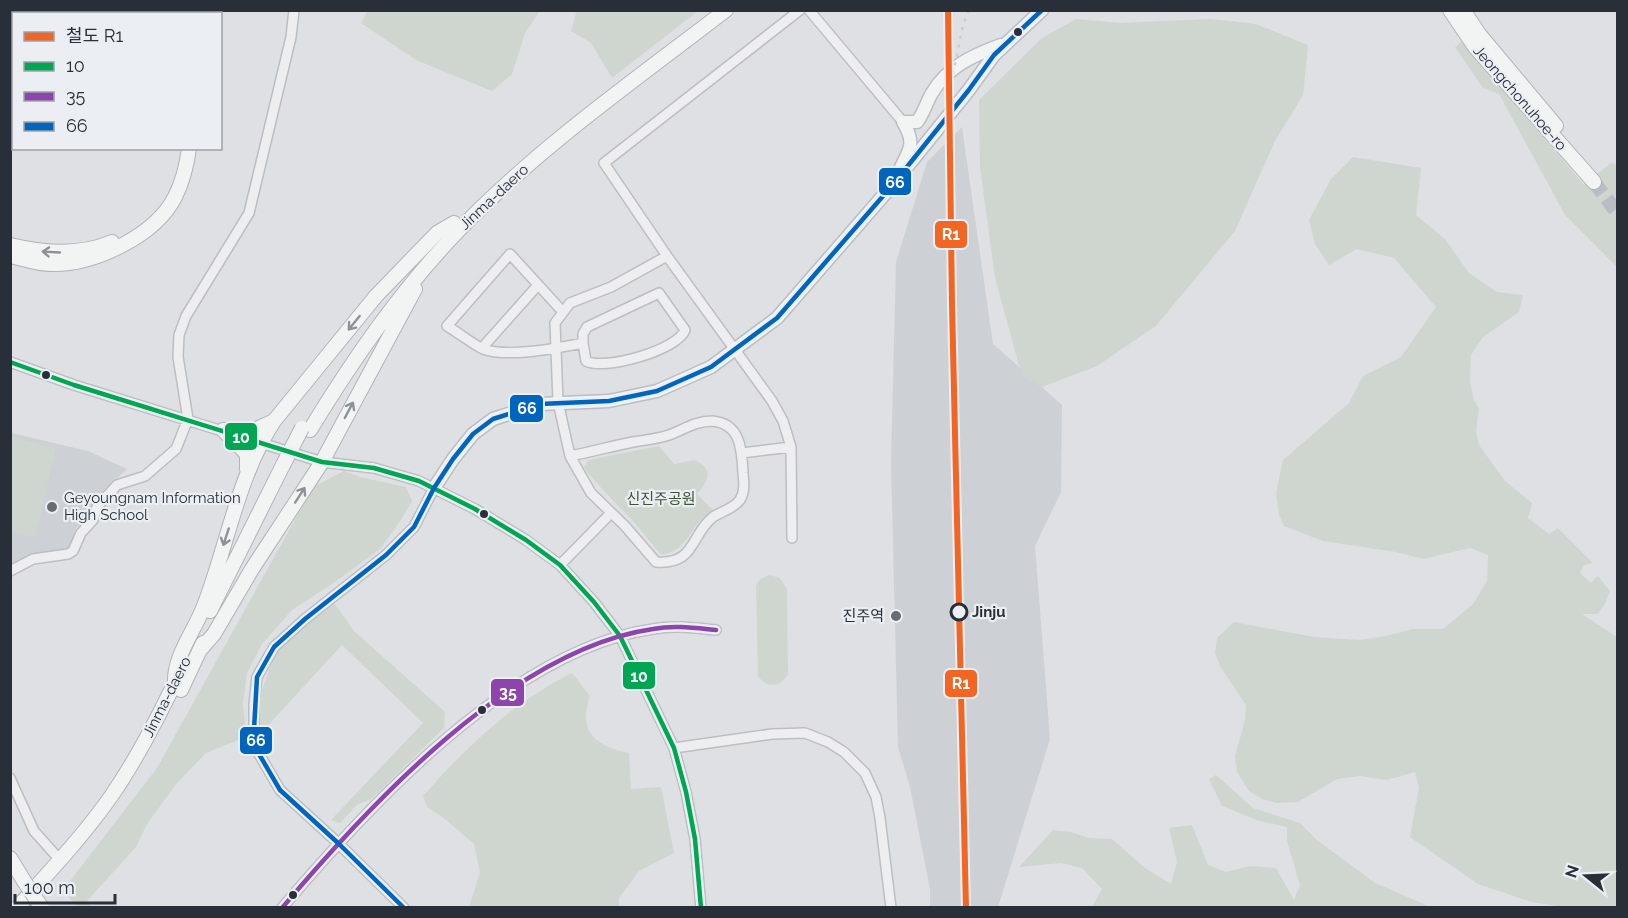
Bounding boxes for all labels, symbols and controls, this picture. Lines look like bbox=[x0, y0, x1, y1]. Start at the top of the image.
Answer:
legend bbox=[12, 12, 222, 150]
text: 철도 R1 bbox=[66, 25, 123, 46]
unlabelled marker bbox=[1012, 26, 1024, 38]
street label: Jeongchonuhoe-ro bbox=[1470, 42, 1571, 154]
text: 10 bbox=[66, 55, 85, 76]
text: 35 bbox=[66, 85, 86, 106]
text: 66 bbox=[66, 115, 88, 136]
street label: Jinma-daero bbox=[456, 160, 532, 234]
line badge: 66 bbox=[878, 167, 912, 196]
text: 66 bbox=[885, 173, 905, 192]
line badge: R1 bbox=[934, 220, 968, 249]
text: R1 bbox=[942, 225, 960, 244]
one-way arrow bbox=[41, 246, 61, 257]
one-way arrow bbox=[347, 315, 360, 331]
unlabelled marker bbox=[40, 369, 52, 381]
line badge: 66 bbox=[509, 394, 544, 423]
text: 66 bbox=[517, 399, 537, 418]
one-way arrow bbox=[343, 402, 355, 419]
line badge: 10 bbox=[224, 422, 258, 451]
text: 10 bbox=[232, 428, 250, 447]
one-way arrow bbox=[294, 488, 306, 504]
place label: Geyoungnam Information High School bbox=[64, 489, 241, 524]
park label: 신진주공원 bbox=[626, 490, 696, 508]
marker: Geyoungnam Information High School bbox=[45, 500, 59, 514]
unlabelled marker bbox=[478, 508, 490, 520]
one-way arrow bbox=[220, 527, 231, 546]
marker: Jinju bbox=[950, 603, 968, 621]
place label: Jinju bbox=[972, 603, 1005, 621]
place label: 진주역 bbox=[843, 607, 884, 625]
marker: 진주역 bbox=[889, 609, 903, 623]
street label: Jinma-daero bbox=[139, 654, 195, 740]
line badge: 10 bbox=[622, 661, 656, 690]
text: 10 bbox=[630, 667, 648, 686]
line badge: R1 bbox=[944, 669, 978, 698]
text: R1 bbox=[952, 674, 970, 693]
line badge: 35 bbox=[490, 678, 525, 707]
text: 35 bbox=[499, 683, 517, 702]
unlabelled marker bbox=[476, 704, 488, 716]
line badge: 66 bbox=[239, 726, 273, 755]
text: 66 bbox=[246, 731, 266, 750]
north arrow bbox=[1556, 846, 1616, 906]
text: N bbox=[1561, 863, 1583, 880]
scale bar bbox=[15, 867, 116, 905]
text: 100 m bbox=[24, 877, 75, 898]
unlabelled marker bbox=[287, 889, 299, 901]

